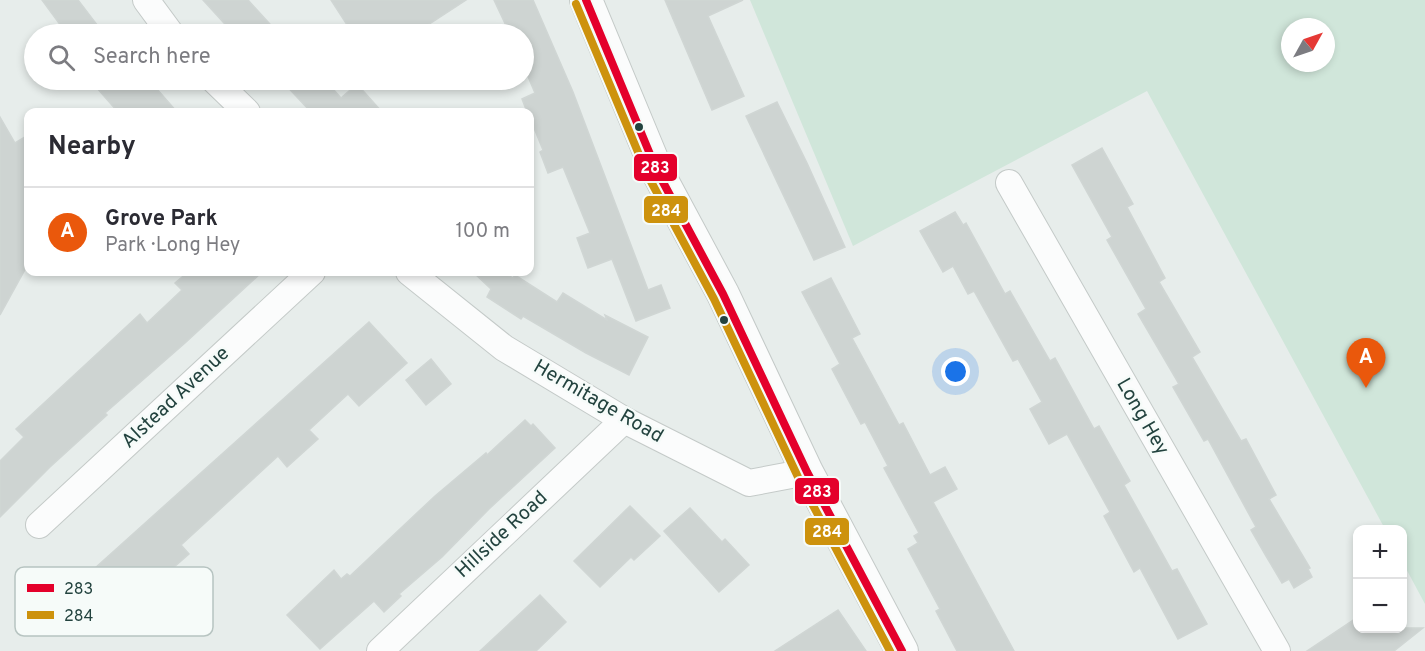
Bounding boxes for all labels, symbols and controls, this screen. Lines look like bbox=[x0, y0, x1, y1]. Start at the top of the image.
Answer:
north arrow bbox=[1281, 18, 1335, 72]
search box bbox=[24, 24, 534, 90]
icon: search bbox=[45, 41, 78, 74]
text: Search here bbox=[93, 44, 211, 71]
unlabelled marker bbox=[633, 121, 645, 133]
text: Nearby bbox=[48, 131, 136, 164]
line badge: 283 bbox=[633, 153, 678, 182]
text: 283 bbox=[640, 159, 670, 179]
line badge: 284 bbox=[643, 195, 689, 224]
text: 284 bbox=[651, 202, 681, 222]
text: Grove Park bbox=[105, 206, 218, 233]
text: A bbox=[60, 219, 75, 245]
text: 100 m bbox=[455, 219, 510, 245]
text: Park · Long Hey bbox=[105, 233, 240, 259]
unlabelled marker bbox=[718, 314, 730, 326]
pin: A bbox=[1346, 338, 1386, 388]
street label: Alstead Avenue bbox=[116, 341, 236, 455]
street label: Hermitage Road bbox=[528, 354, 668, 450]
your location bbox=[941, 357, 970, 386]
street label: Long Hey bbox=[1110, 374, 1174, 460]
line badge: 283 bbox=[794, 477, 840, 505]
text: 283 bbox=[802, 483, 832, 503]
street label: Hillside Road bbox=[450, 486, 554, 584]
line badge: 284 bbox=[804, 517, 850, 546]
text: 284 bbox=[812, 523, 842, 543]
map controls bbox=[1353, 525, 1407, 633]
button: + bbox=[1353, 525, 1407, 579]
legend bbox=[15, 567, 213, 636]
button: − bbox=[1353, 579, 1407, 633]
text: 283 bbox=[64, 580, 93, 600]
text: 284 bbox=[64, 607, 94, 627]

